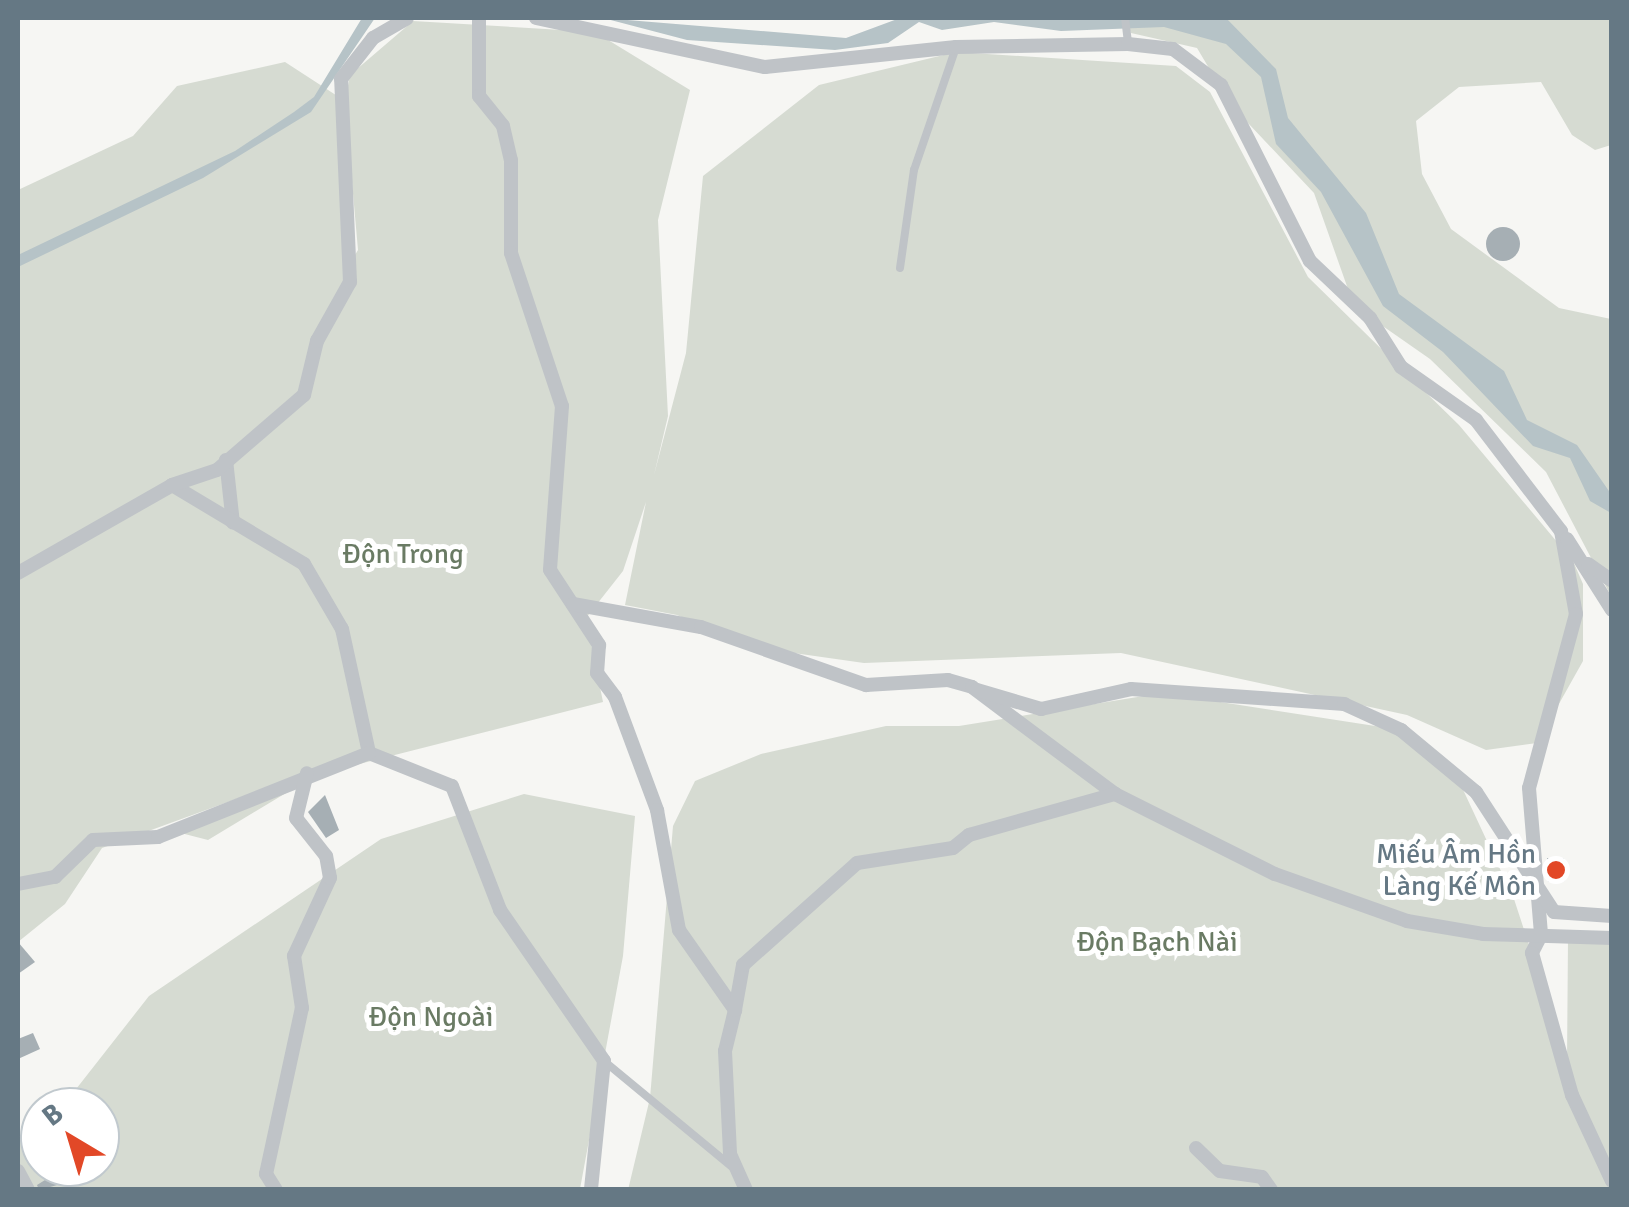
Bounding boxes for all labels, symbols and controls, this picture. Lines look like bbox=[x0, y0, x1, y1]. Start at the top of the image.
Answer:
park label: Độn Trong bbox=[342, 537, 464, 571]
place label: Miếu Âm Hồn Làng Kế Môn bbox=[1376, 837, 1536, 903]
marker: Miếu Âm Hồn Làng Kế Môn bbox=[1545, 859, 1567, 881]
park label: Độn Bạch Nài bbox=[1076, 925, 1238, 959]
park label: Độn Ngoài bbox=[369, 1000, 493, 1034]
north arrow bbox=[20, 1087, 120, 1187]
text: B bbox=[36, 1096, 70, 1134]

